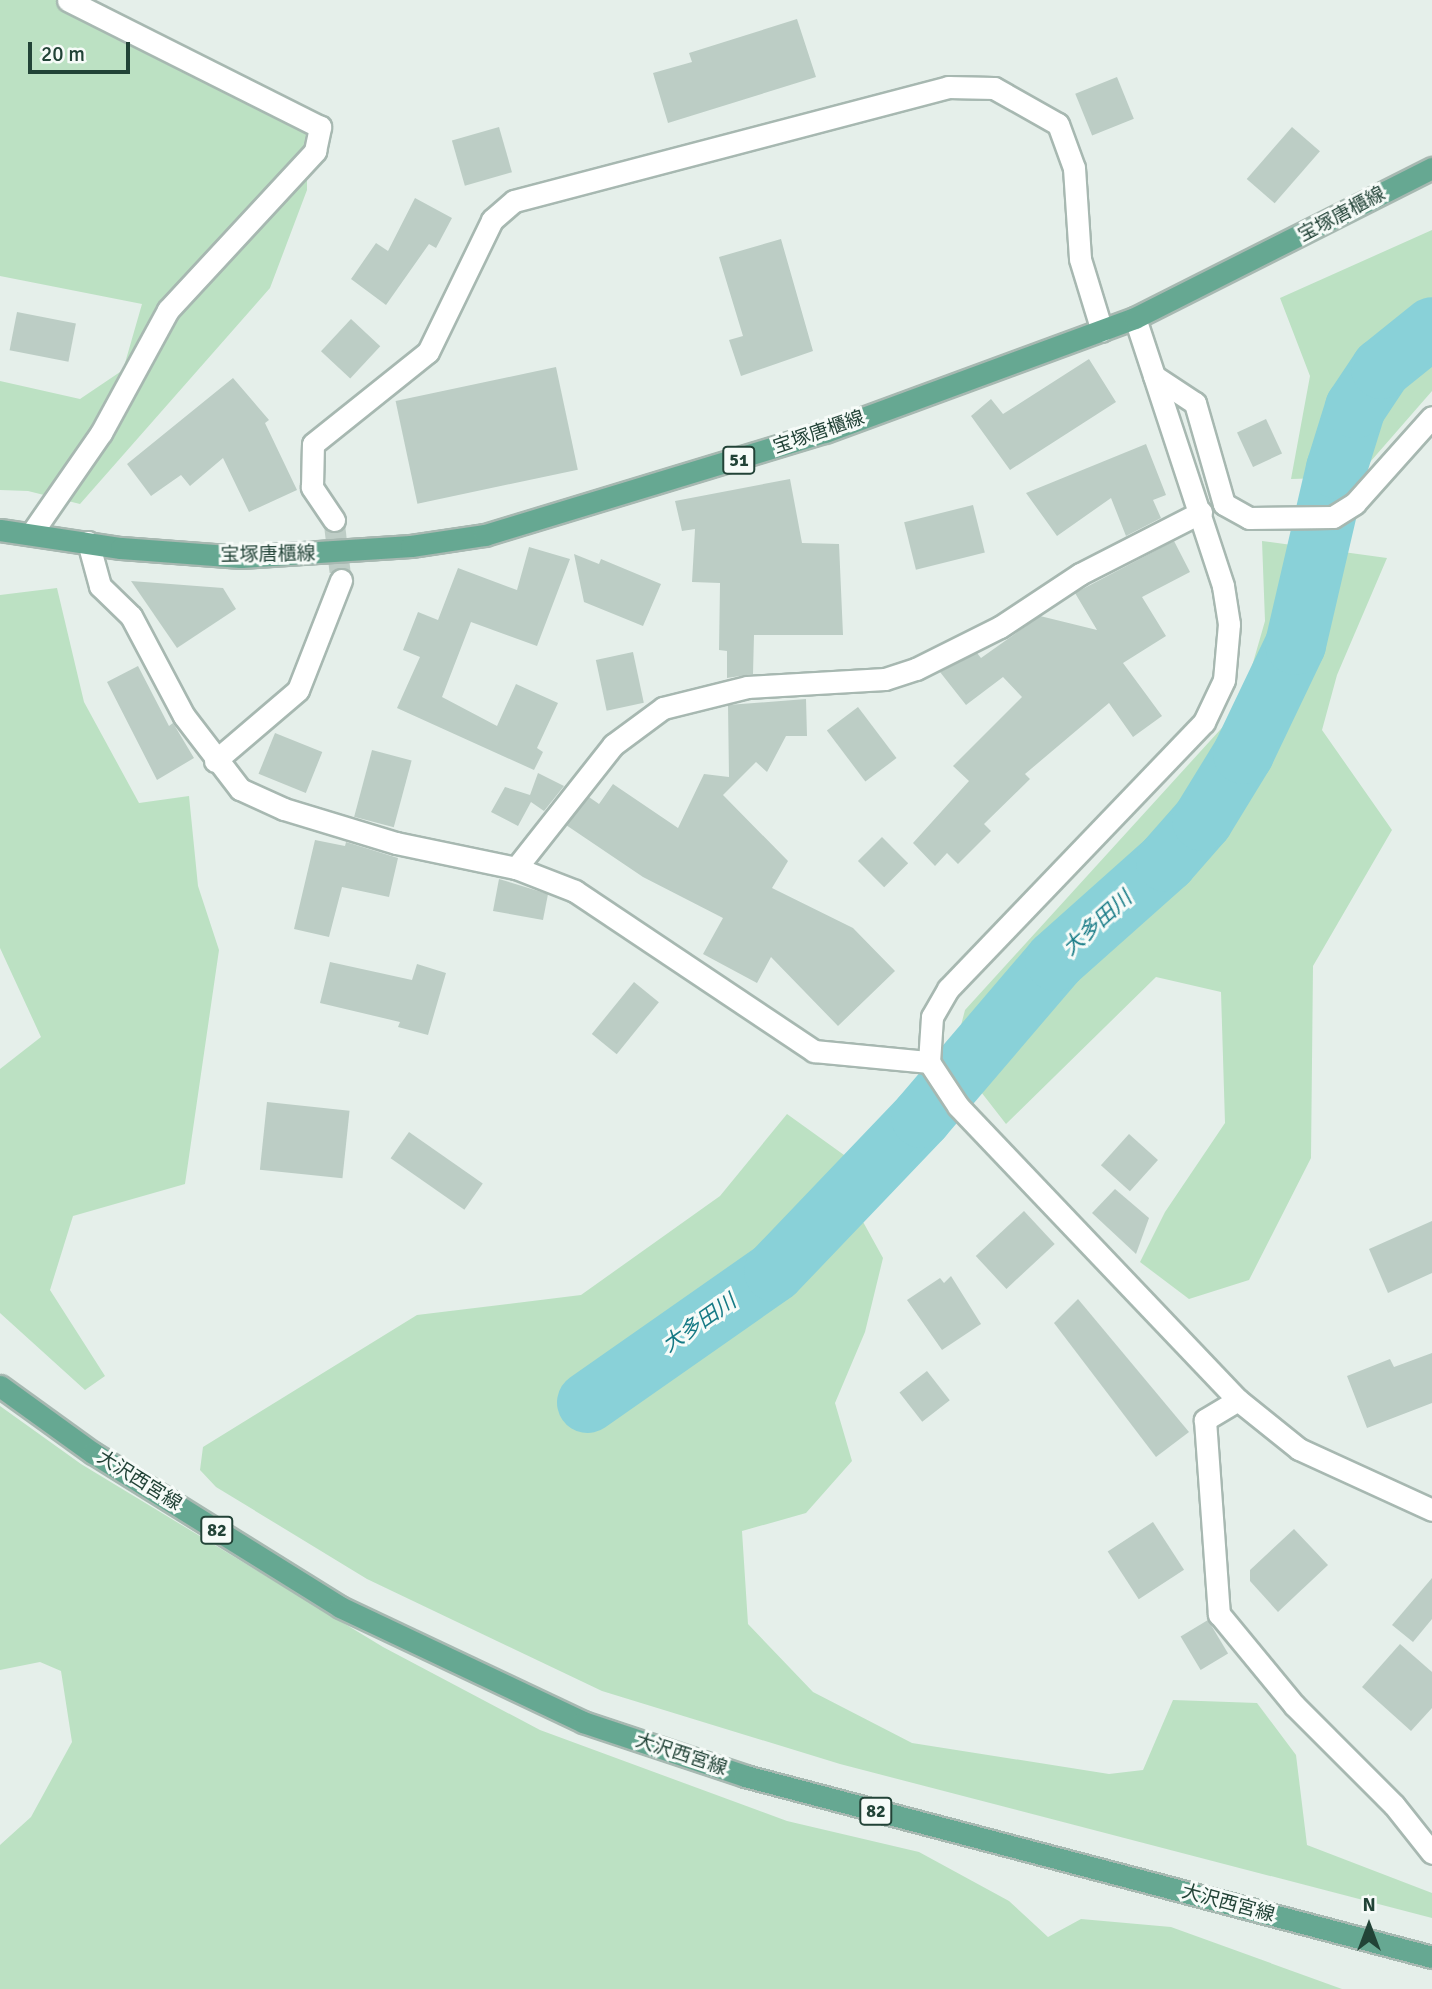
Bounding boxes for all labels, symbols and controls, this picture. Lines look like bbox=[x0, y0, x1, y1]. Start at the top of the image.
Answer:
scale bar bbox=[32, 28, 133, 72]
text: 20 m bbox=[41, 41, 85, 67]
street label: 宝塚唐櫃線 bbox=[1295, 183, 1389, 247]
street label: 宝塚唐櫃線 bbox=[770, 407, 868, 459]
road number: 51 bbox=[722, 446, 756, 474]
street label: 宝塚唐櫃線 bbox=[220, 543, 316, 567]
water label: 大多田川 bbox=[1057, 886, 1137, 960]
water label: 大多田川 bbox=[657, 1289, 741, 1357]
street label: 大沢西宮線 bbox=[93, 1446, 185, 1516]
road number: 82 bbox=[200, 1516, 234, 1545]
street label: 大沢西宮線 bbox=[632, 1729, 730, 1781]
road number: 82 bbox=[858, 1797, 894, 1826]
street label: 大沢西宮線 bbox=[1179, 1881, 1277, 1927]
north arrow bbox=[1334, 1891, 1404, 1961]
text: N bbox=[1362, 1893, 1376, 1917]

